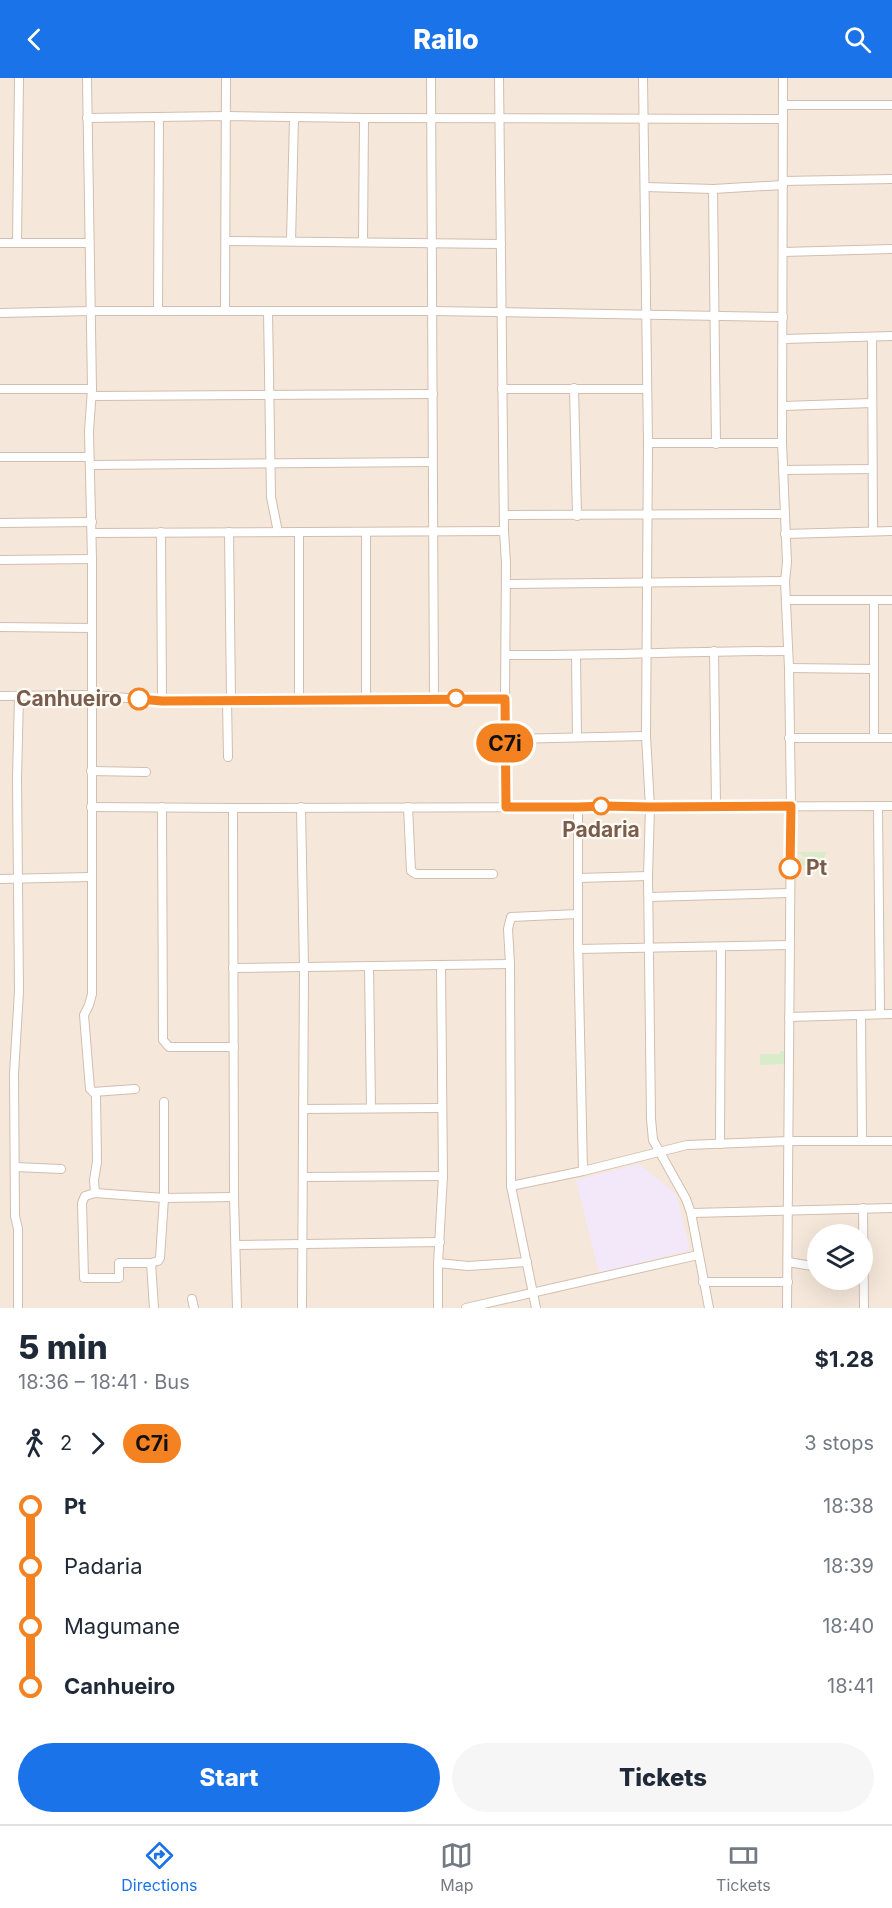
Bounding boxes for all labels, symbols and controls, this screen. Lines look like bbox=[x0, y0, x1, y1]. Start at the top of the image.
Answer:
icon: back bbox=[18, 23, 51, 56]
text: Railo bbox=[413, 23, 479, 56]
icon: search bbox=[841, 23, 874, 56]
place label: Canhueiro bbox=[16, 686, 122, 711]
marker: Canhueiro bbox=[128, 688, 150, 710]
unlabelled marker bbox=[447, 689, 465, 707]
line badge: C7i bbox=[470, 724, 540, 762]
text: C7i bbox=[488, 731, 522, 756]
marker: Padaria bbox=[592, 797, 610, 815]
place label: Padaria bbox=[562, 817, 640, 842]
place label: Pt bbox=[806, 855, 828, 880]
marker: Pt bbox=[779, 857, 801, 879]
map controls bbox=[807, 1224, 873, 1290]
button: layers bbox=[807, 1224, 873, 1290]
text: 5 min bbox=[18, 1327, 108, 1367]
text: $1.28 bbox=[815, 1346, 874, 1372]
text: 18:36 – 18:41 · Bus bbox=[18, 1370, 190, 1394]
icon: walk bbox=[18, 1427, 51, 1460]
icon: forward bbox=[81, 1427, 114, 1460]
text: 2 bbox=[60, 1431, 72, 1455]
text: C7i bbox=[135, 1431, 169, 1456]
text: 3 stops bbox=[804, 1431, 874, 1455]
text: Pt bbox=[64, 1493, 86, 1519]
text: 18:38 bbox=[823, 1494, 874, 1518]
text: Padaria bbox=[64, 1553, 143, 1579]
text: 18:39 bbox=[823, 1554, 874, 1578]
text: Magumane bbox=[64, 1613, 180, 1639]
text: 18:40 bbox=[822, 1614, 874, 1638]
text: Canhueiro bbox=[64, 1673, 175, 1699]
text: 18:41 bbox=[827, 1674, 874, 1698]
button: Start bbox=[18, 1743, 440, 1812]
button: Tickets bbox=[452, 1743, 874, 1812]
tab: Directions bbox=[121, 1839, 198, 1895]
tab: Map bbox=[440, 1839, 473, 1895]
tab: Tickets bbox=[716, 1839, 771, 1895]

